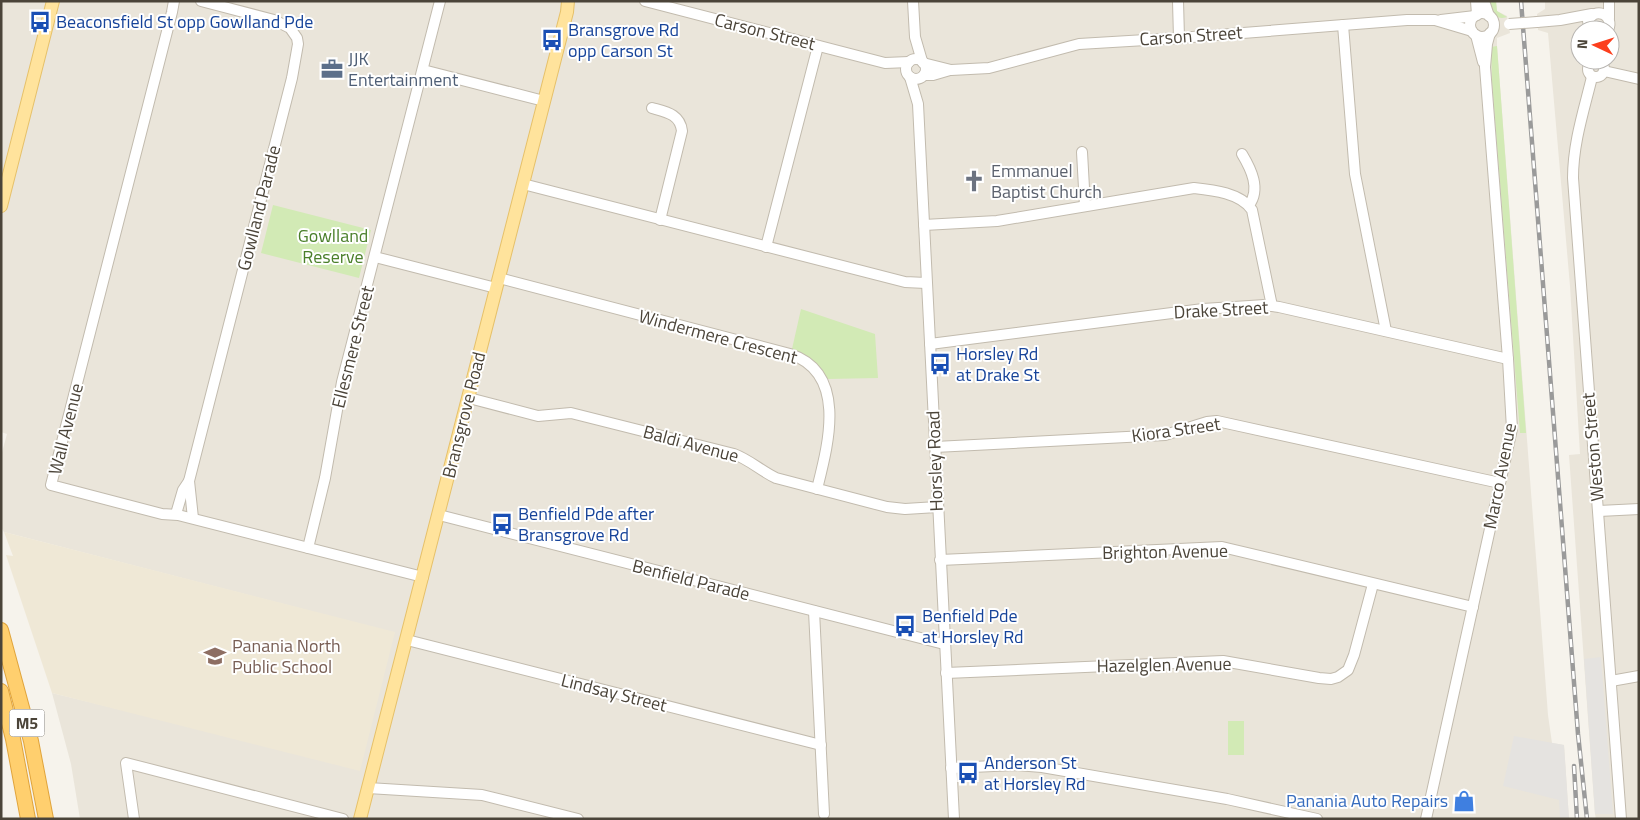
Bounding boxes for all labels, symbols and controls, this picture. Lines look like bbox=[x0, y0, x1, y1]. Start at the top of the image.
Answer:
street label: Carson Street bbox=[712, 6, 819, 57]
place label: Beaconsfield St opp Gowlland Pde bbox=[56, 8, 313, 35]
bus stop icon: Beaconsfield St opp Gowlland Pde bbox=[27, 9, 53, 35]
place label: Bransgrove Rd opp Carson St bbox=[568, 16, 679, 64]
street label: Carson Street bbox=[1139, 18, 1244, 53]
north arrow bbox=[1570, 20, 1620, 70]
bus stop icon: Bransgrove Rd opp Carson St bbox=[539, 27, 565, 53]
text: N bbox=[1571, 38, 1592, 50]
place label: JJK Entertainment bbox=[348, 45, 459, 93]
office icon: JJK Entertainment bbox=[319, 56, 345, 82]
street label: Gowlland Parade bbox=[230, 142, 287, 273]
place label: Emmanuel Baptist Church bbox=[991, 157, 1102, 205]
church icon: Emmanuel Baptist Church bbox=[961, 168, 987, 194]
park label: Gowlland Reserve bbox=[298, 222, 368, 270]
street label: Ellesmere Street bbox=[324, 282, 381, 411]
street label: Drake Street bbox=[1173, 294, 1270, 325]
street label: Windermere Crescent bbox=[636, 302, 801, 371]
place label: Horsley Rd at Drake St bbox=[956, 340, 1040, 388]
street label: Bransgrove Road bbox=[435, 349, 492, 481]
bus stop icon: Horsley Rd at Drake St bbox=[927, 351, 953, 377]
street label: Wall Avenue bbox=[41, 380, 90, 477]
street label: Weston Street bbox=[1574, 391, 1611, 502]
street label: Horsley Road bbox=[919, 410, 950, 512]
street label: Kiora Street bbox=[1130, 410, 1223, 449]
street label: Baldi Avenue bbox=[640, 418, 742, 469]
street label: Marco Avenue bbox=[1476, 420, 1523, 531]
place label: Benfield Pde after Bransgrove Rd bbox=[518, 500, 654, 548]
bus stop icon: Benfield Pde after Bransgrove Rd bbox=[489, 511, 515, 537]
street label: Brighton Avenue bbox=[1102, 537, 1228, 566]
street label: Benfield Parade bbox=[630, 552, 753, 607]
place label: Benfield Pde at Horsley Rd bbox=[922, 602, 1024, 650]
bus stop icon: Benfield Pde at Horsley Rd bbox=[892, 613, 918, 639]
place label: Panania North Public School bbox=[232, 632, 341, 680]
school or university icon: Panania North Public School bbox=[202, 643, 228, 669]
street label: Hazelglen Avenue bbox=[1096, 650, 1232, 679]
street label: Lindsay Street bbox=[558, 666, 670, 719]
road number: M5 bbox=[10, 710, 44, 736]
place label: Anderson St at Horsley Rd bbox=[984, 749, 1086, 797]
bus stop icon: Anderson St at Horsley Rd bbox=[955, 760, 981, 786]
place label: Panania Auto Repairs bbox=[1286, 787, 1448, 814]
shop icon: Panania Auto Repairs bbox=[1451, 788, 1477, 814]

